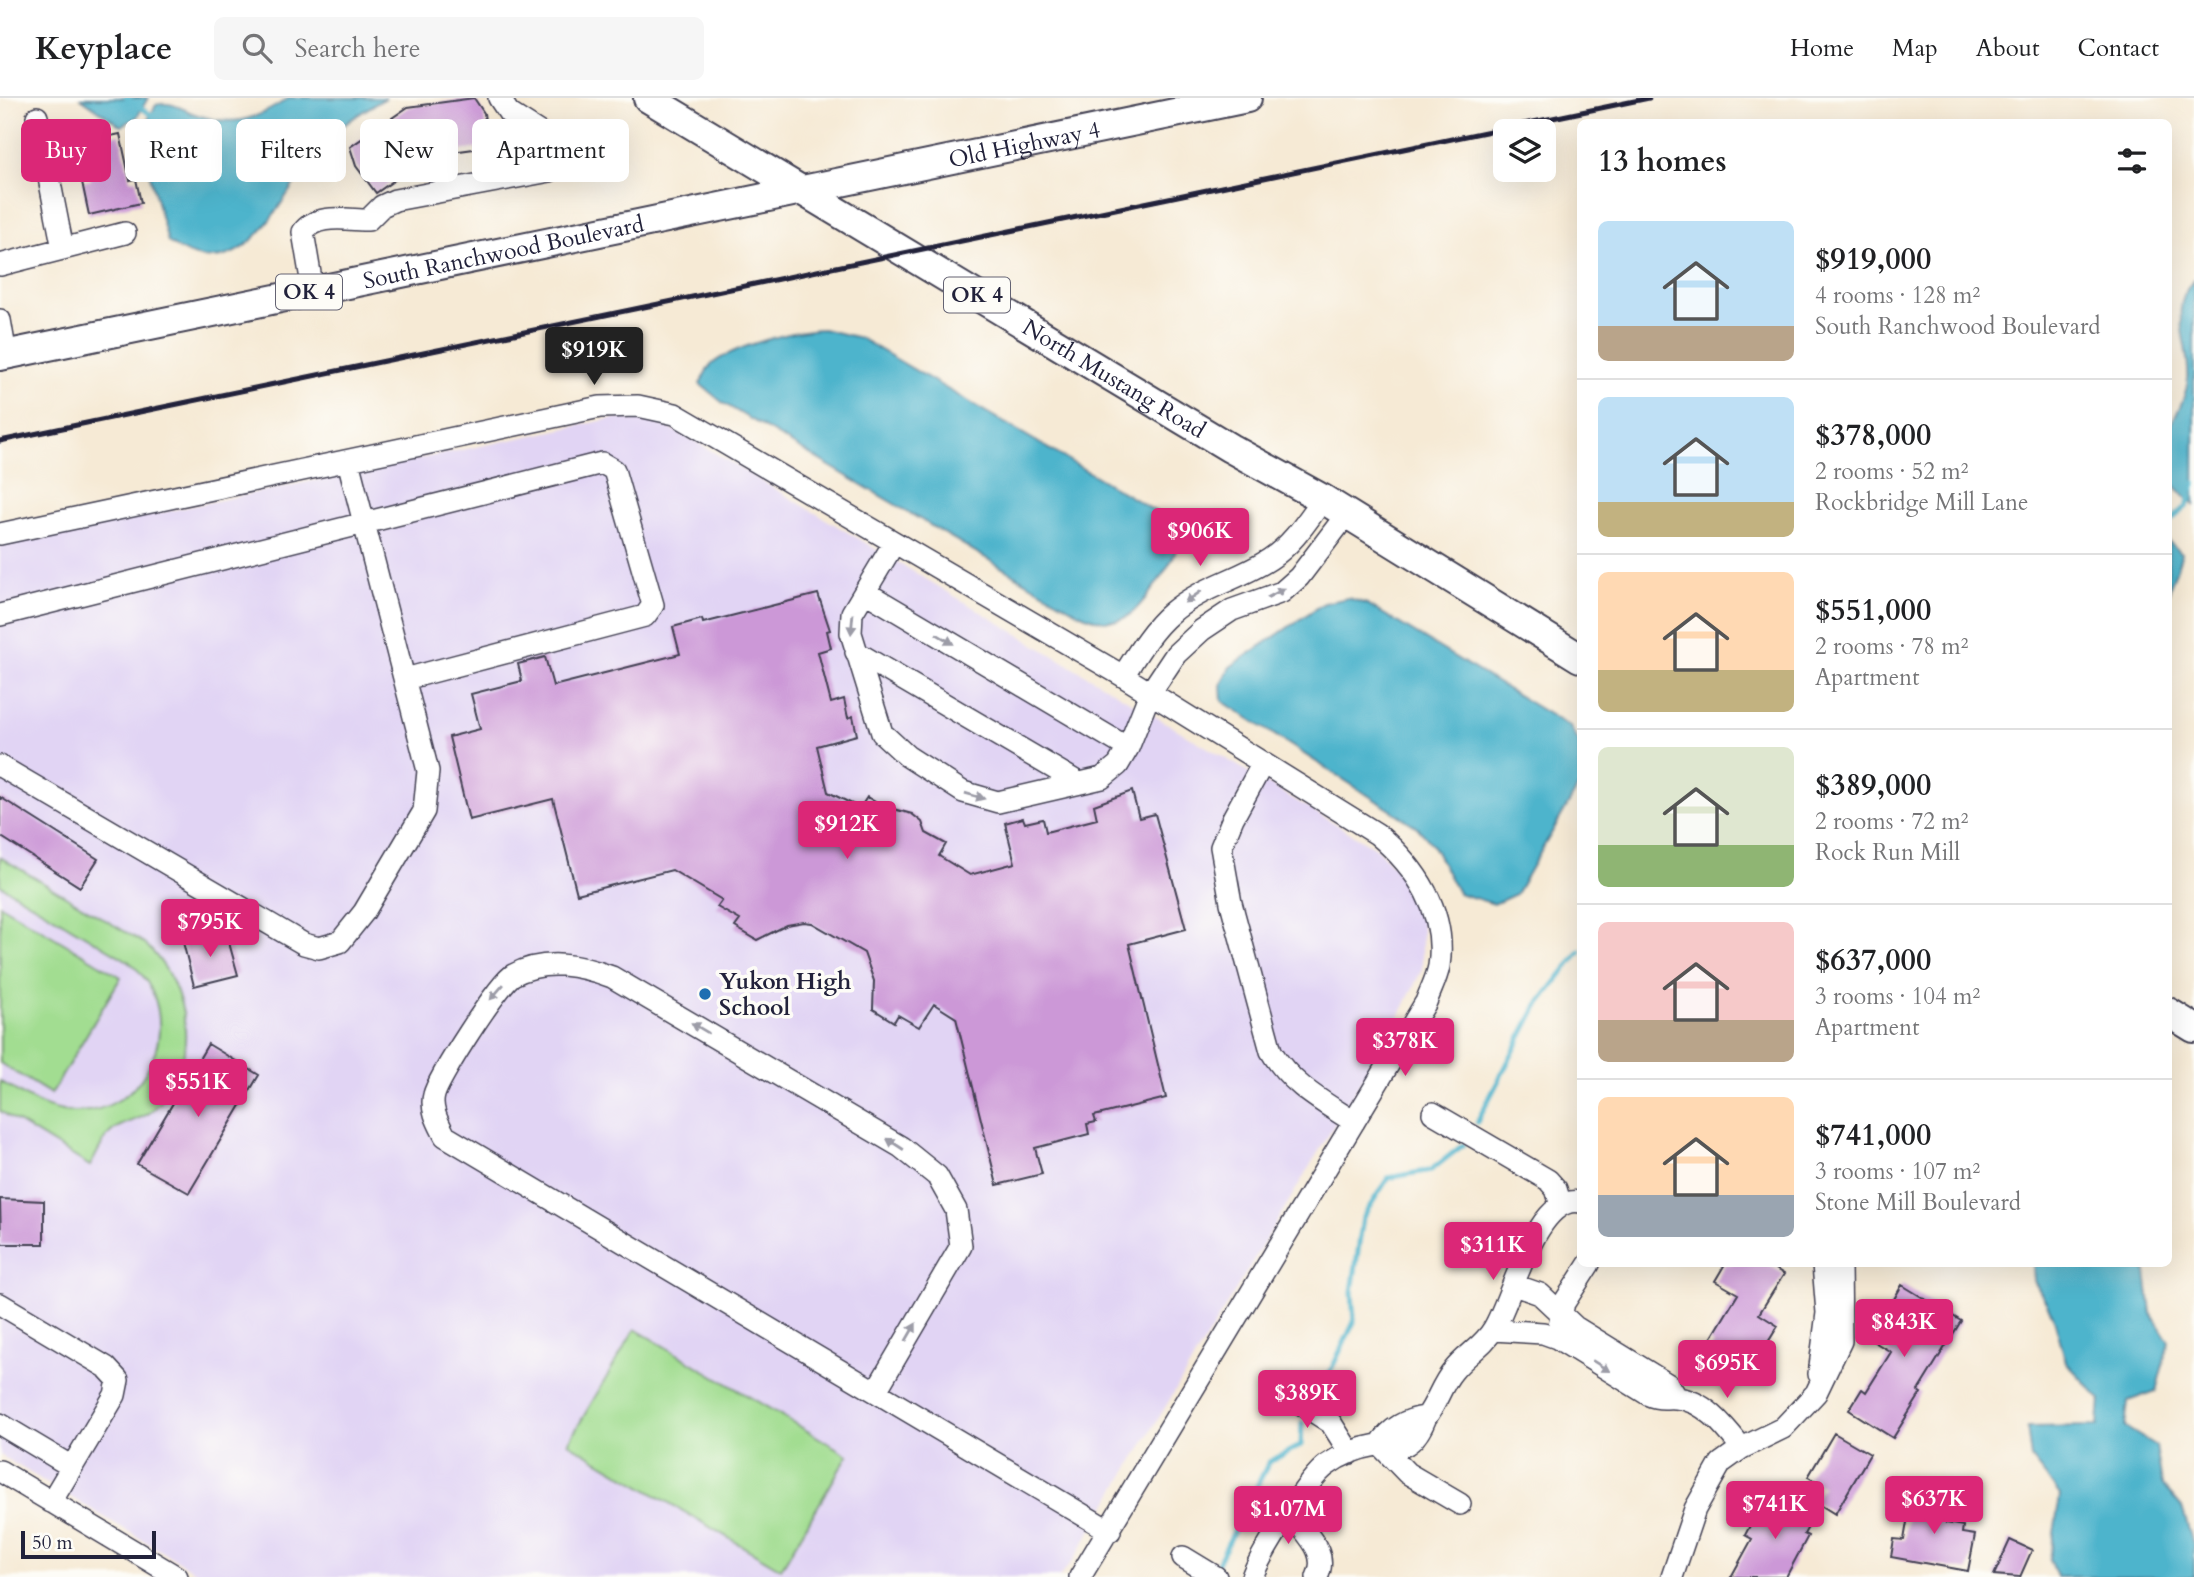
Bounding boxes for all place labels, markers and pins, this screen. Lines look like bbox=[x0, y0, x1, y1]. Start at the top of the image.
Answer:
pin: $919K bbox=[545, 328, 643, 387]
pin: $906K bbox=[1151, 508, 1249, 568]
pin: $912K bbox=[798, 802, 896, 861]
pin: $795K bbox=[161, 900, 259, 959]
place label: Yukon High School bbox=[719, 966, 851, 1023]
marker: Yukon High School bbox=[697, 986, 713, 1002]
pin: $378K bbox=[1356, 1018, 1454, 1078]
pin: $551K bbox=[149, 1060, 247, 1119]
pin: $311K bbox=[1444, 1222, 1542, 1282]
pin: $843K bbox=[1855, 1300, 1953, 1359]
pin: $695K bbox=[1678, 1340, 1776, 1400]
pin: $389K bbox=[1258, 1370, 1356, 1430]
pin: $637K bbox=[1885, 1476, 1983, 1536]
pin: $741K bbox=[1726, 1482, 1824, 1541]
pin: $1.07M bbox=[1231, 1486, 1345, 1546]

